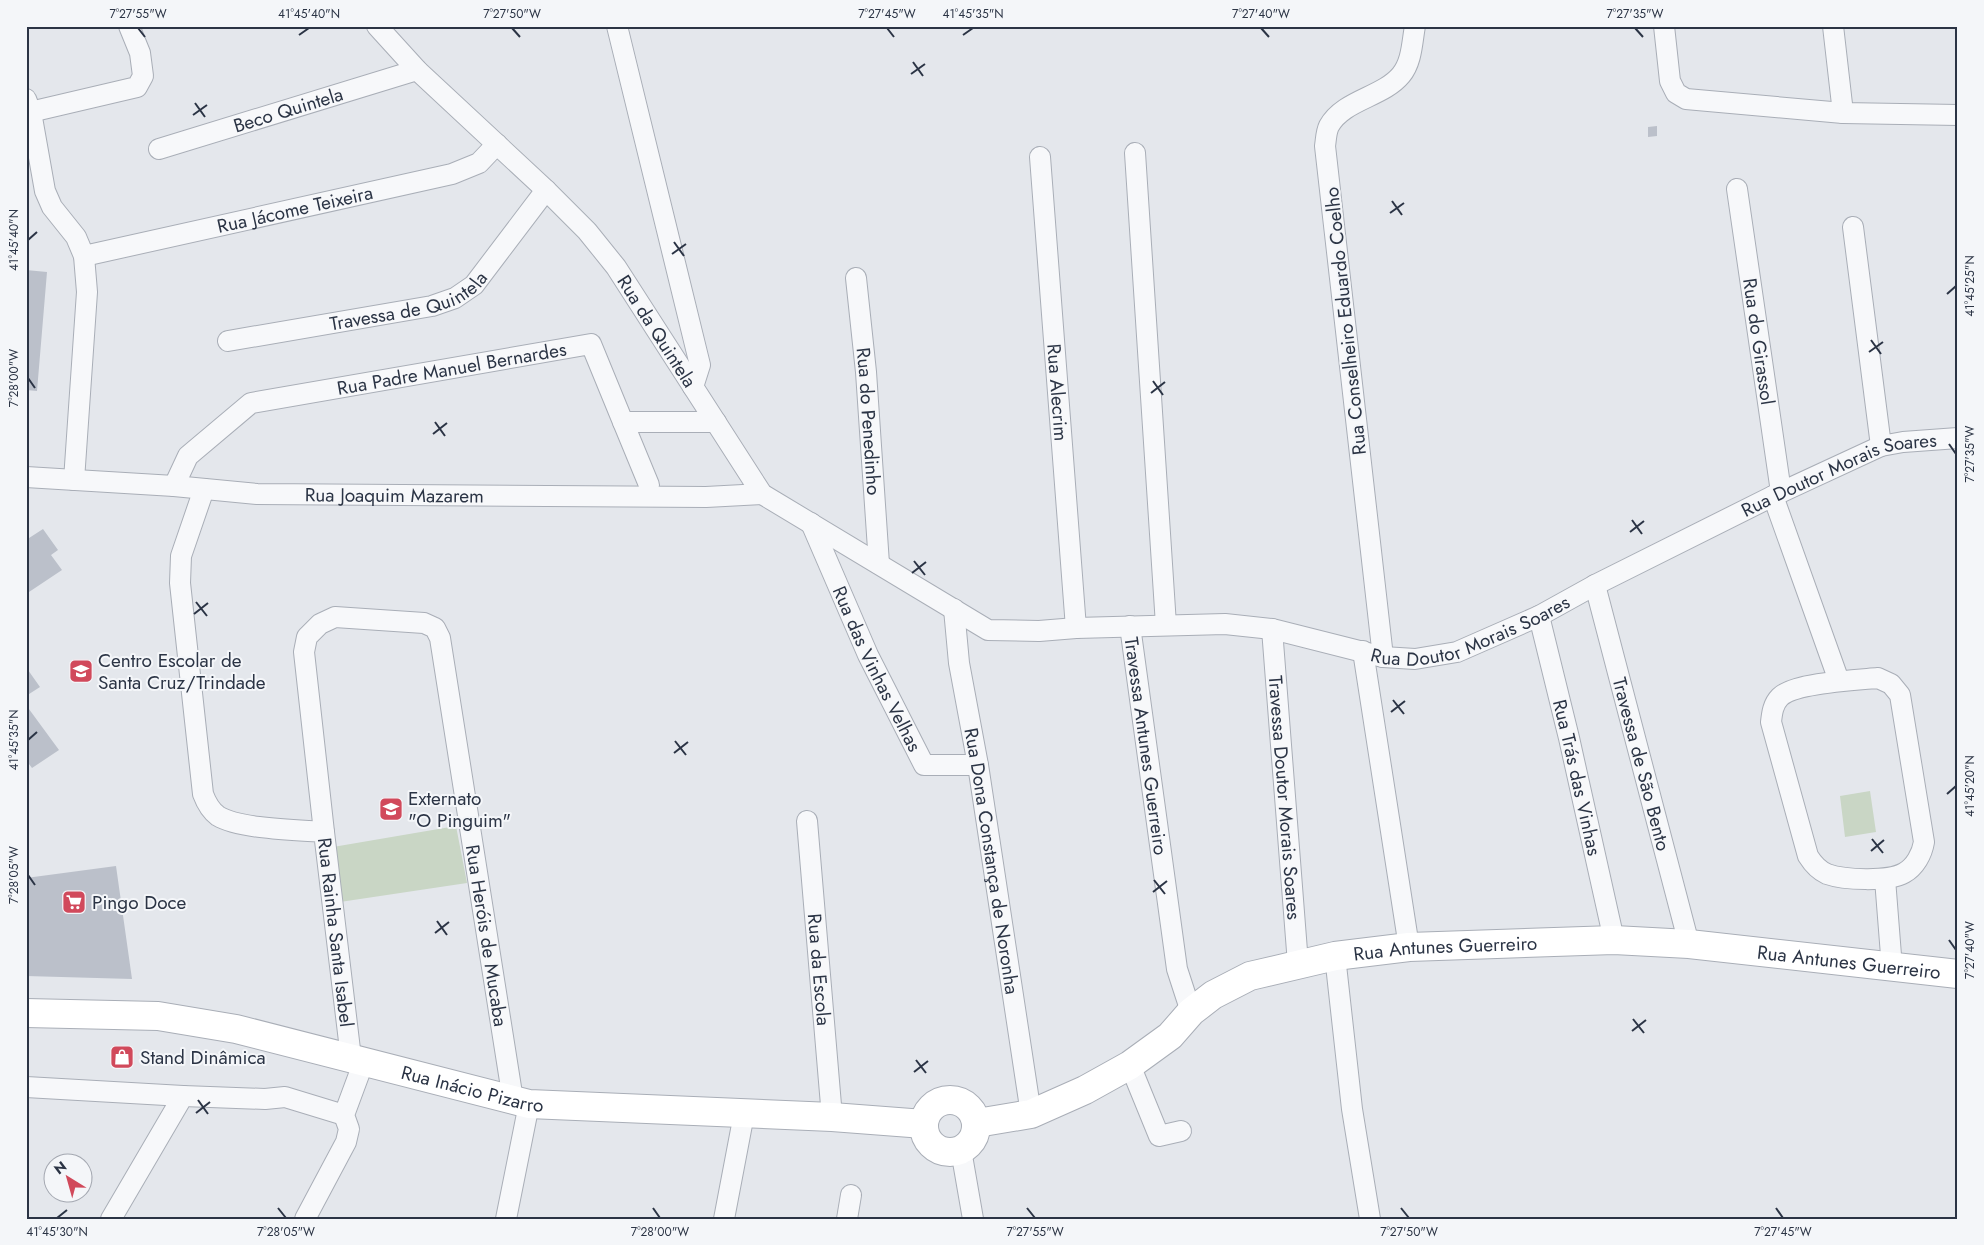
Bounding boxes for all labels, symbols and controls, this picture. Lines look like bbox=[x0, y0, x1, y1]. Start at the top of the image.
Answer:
text: 7°27'55"W bbox=[109, 5, 167, 23]
text: 41°45'40"N bbox=[278, 5, 340, 23]
text: 7°27'50"W bbox=[483, 5, 541, 23]
text: 7°27'45"W bbox=[858, 5, 916, 23]
text: 41°45'35"N bbox=[942, 5, 1004, 23]
text: 7°27'40"W bbox=[1232, 5, 1290, 23]
text: 7°27'35"W bbox=[1607, 5, 1664, 23]
street label: Beco Quintela bbox=[230, 80, 346, 139]
street label: Rua Jácome Teixeira bbox=[214, 179, 375, 240]
street label: Rua Conselheiro Eduardo Coelho bbox=[1318, 186, 1373, 456]
text: 41°45'40"N bbox=[5, 209, 23, 271]
text: 41°45'25"N bbox=[1961, 255, 1979, 317]
street label: Travessa de Quintela bbox=[328, 266, 494, 337]
street label: Rua da Quintela bbox=[611, 270, 703, 393]
street label: Rua do Girassol bbox=[1736, 276, 1781, 407]
street label: Rua Padre Manuel Bernardes bbox=[335, 335, 569, 402]
street label: Rua Alecrim bbox=[1040, 343, 1075, 442]
street label: Rua do Penedinho bbox=[849, 346, 887, 496]
text: 7°28'00"W bbox=[5, 349, 23, 407]
text: 7°27'35"W bbox=[1961, 425, 1979, 482]
street label: Rua Doutor Morais Soares bbox=[1736, 427, 1938, 524]
street label: Rua Joaquim Mazarem bbox=[305, 481, 484, 510]
street label: Rua das Vinhas Velhas bbox=[826, 582, 928, 757]
street label: Rua Doutor Morais Soares bbox=[1368, 588, 1575, 673]
street label: Travessa Antunes Guerreiro bbox=[1118, 635, 1174, 857]
place label: Centro Escolar de Santa Cruz/Trindade bbox=[98, 647, 266, 696]
school or university icon: Centro Escolar de Santa Cruz/Trindade bbox=[68, 658, 94, 684]
street label: Travessa Doutor Morais Soares bbox=[1262, 674, 1308, 921]
street label: Travessa de São Bento bbox=[1606, 674, 1677, 854]
street label: Rua Trás das Vinhas bbox=[1546, 697, 1608, 859]
text: 41°45'35"N bbox=[5, 709, 23, 771]
street label: Rua Dona Constança de Noronha bbox=[957, 726, 1026, 996]
text: 41°45'20"N bbox=[1961, 755, 1979, 817]
place label: Externato "O Pinguim" bbox=[408, 785, 511, 834]
school or university icon: Externato "O Pinguim" bbox=[378, 796, 404, 822]
street label: Rua Rainha Santa Isabel bbox=[311, 836, 360, 1029]
street label: Rua Heróis de Mucaba bbox=[459, 843, 514, 1028]
text: 7°28'05"W bbox=[5, 846, 23, 904]
supermarket icon: Pingo Doce bbox=[61, 889, 87, 915]
place label: Pingo Doce bbox=[92, 889, 187, 916]
street label: Rua da Escola bbox=[801, 912, 837, 1027]
text: 7°27'40"W bbox=[1961, 921, 1979, 979]
street label: Rua Antunes Guerreiro bbox=[1352, 930, 1538, 968]
street label: Rua Antunes Guerreiro bbox=[1756, 939, 1942, 986]
shop icon: Stand Dinâmica bbox=[109, 1044, 135, 1070]
place label: Stand Dinâmica bbox=[140, 1044, 266, 1071]
street label: Rua Inácio Pizarro bbox=[398, 1059, 544, 1119]
north arrow bbox=[42, 1152, 92, 1202]
text: N bbox=[50, 1156, 71, 1179]
text: 41°45'30"N bbox=[26, 1223, 88, 1241]
text: 7°28'05"W bbox=[257, 1223, 315, 1241]
text: 7°28'00"W bbox=[631, 1223, 689, 1241]
text: 7°27'55"W bbox=[1006, 1223, 1064, 1241]
text: 7°27'50"W bbox=[1380, 1223, 1438, 1241]
text: 7°27'45"W bbox=[1754, 1223, 1812, 1241]

